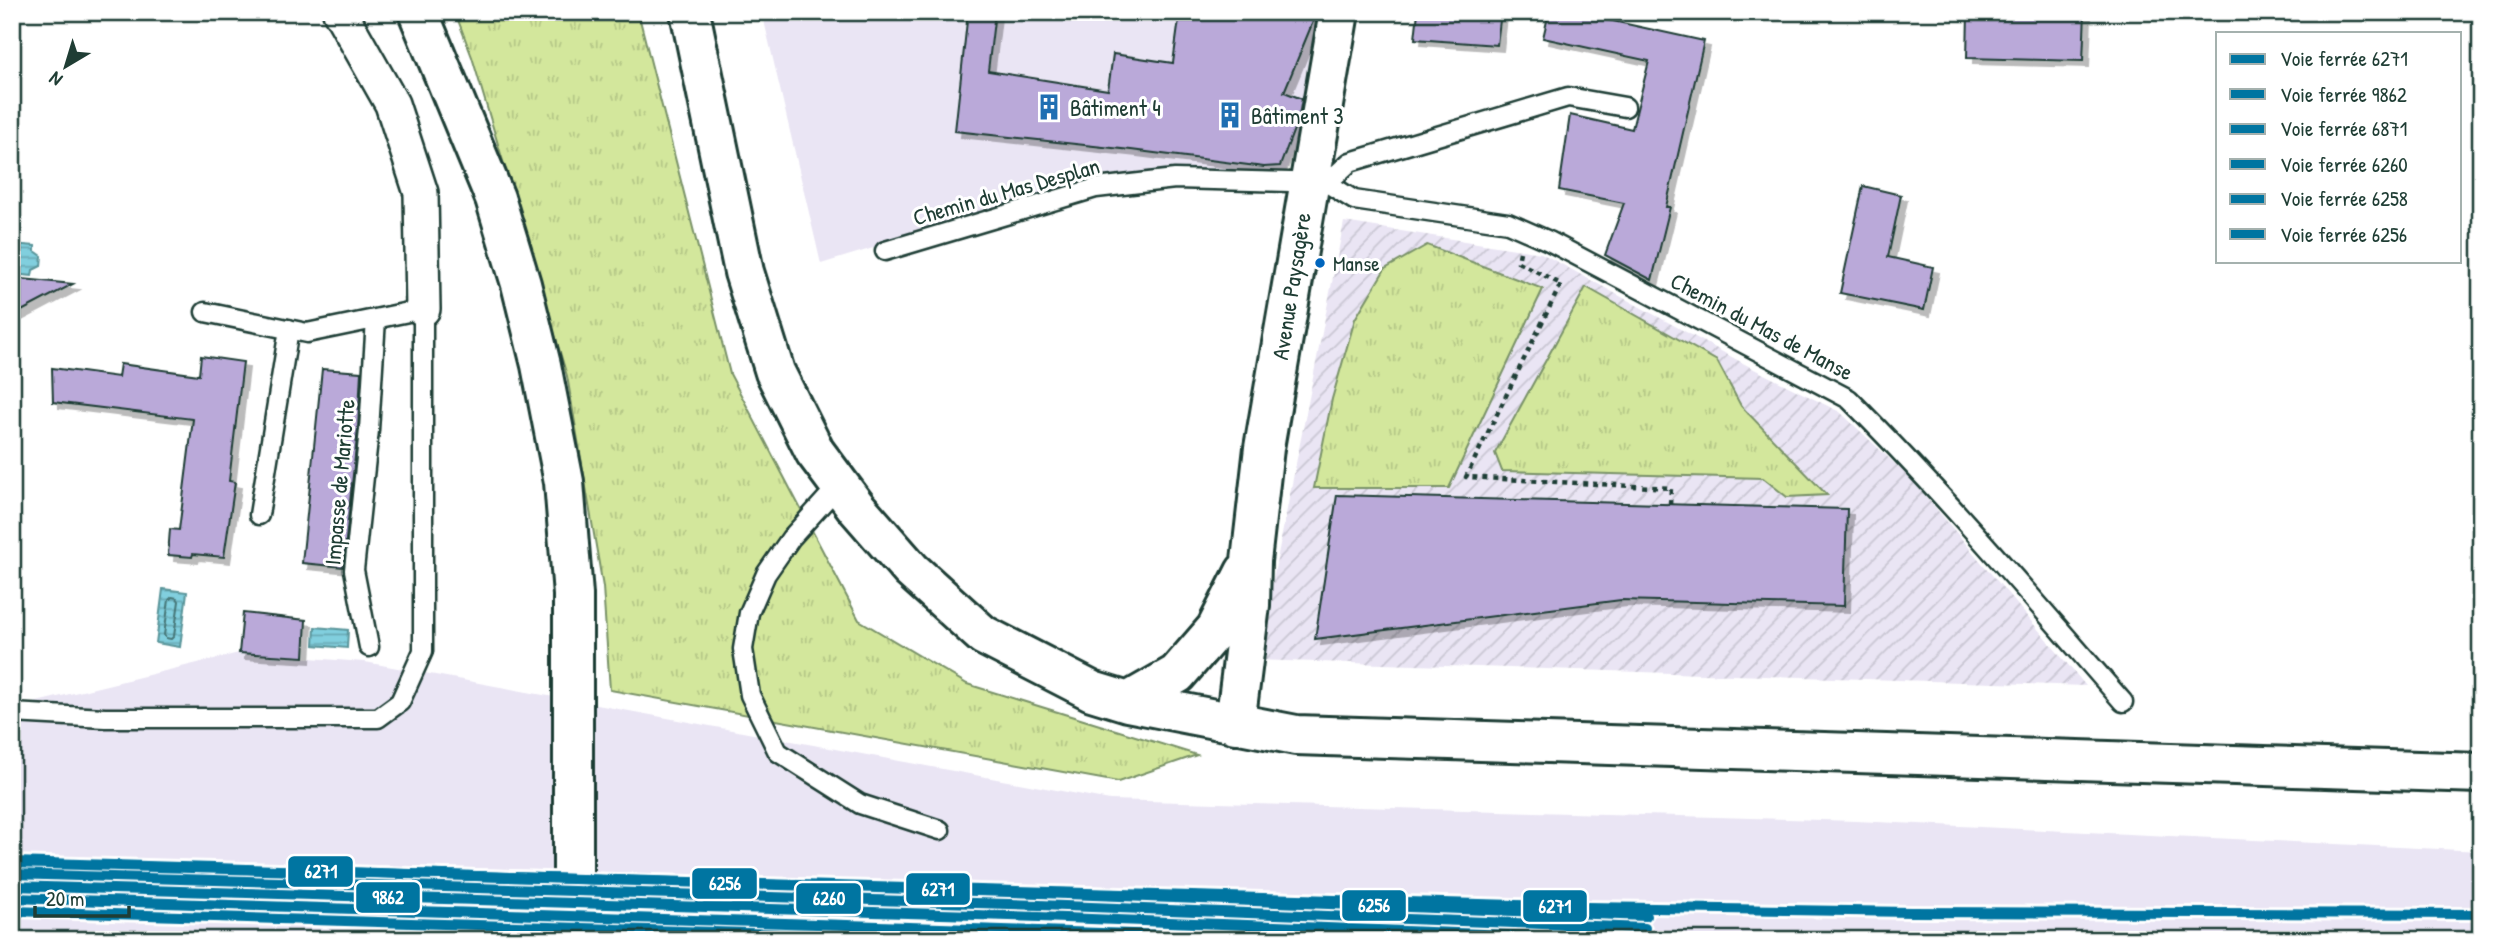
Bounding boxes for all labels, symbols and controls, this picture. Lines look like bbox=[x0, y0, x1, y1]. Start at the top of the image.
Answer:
north arrow bbox=[32, 32, 102, 102]
legend bbox=[2216, 32, 2462, 262]
text: Voie ferrée 6271 bbox=[2280, 44, 2408, 73]
text: N bbox=[44, 66, 68, 93]
text: Voie ferrée 9862 bbox=[2280, 80, 2407, 109]
building icon: Bâtiment 4 bbox=[1034, 92, 1064, 122]
place label: Bâtiment 4 bbox=[1070, 92, 1161, 123]
building icon: Bâtiment 3 bbox=[1215, 100, 1245, 130]
place label: Bâtiment 3 bbox=[1251, 100, 1343, 131]
text: Voie ferrée 6871 bbox=[2280, 114, 2407, 143]
street label: Chemin du Mas Desplan bbox=[909, 150, 1103, 232]
text: Voie ferrée 6260 bbox=[2280, 150, 2408, 179]
text: Voie ferrée 6258 bbox=[2280, 184, 2408, 213]
street label: Avenue Paysagère bbox=[1264, 210, 1318, 362]
text: Voie ferrée 6256 bbox=[2280, 220, 2407, 249]
place label: Manse bbox=[1333, 249, 1380, 278]
marker: Manse bbox=[1313, 256, 1327, 270]
street label: Chemin du Mas de Manse bbox=[1665, 265, 1859, 387]
street label: Impasse de Mariotte bbox=[316, 398, 362, 566]
line badge: 6271 bbox=[287, 855, 354, 888]
text: 6271 bbox=[305, 858, 337, 884]
line badge: 6256 bbox=[691, 867, 758, 900]
text: 6256 bbox=[709, 870, 741, 896]
line badge: 6271 bbox=[905, 872, 971, 906]
scale bar bbox=[35, 875, 130, 919]
text: 6271 bbox=[922, 876, 954, 902]
line badge: 9862 bbox=[355, 881, 421, 914]
line badge: 6260 bbox=[795, 882, 862, 915]
text: 20 m bbox=[46, 884, 84, 913]
text: 9862 bbox=[372, 884, 404, 910]
text: 6260 bbox=[813, 885, 846, 911]
line badge: 6256 bbox=[1341, 889, 1407, 922]
line badge: 6271 bbox=[1522, 889, 1588, 923]
text: 6256 bbox=[1358, 892, 1390, 918]
text: 6271 bbox=[1539, 893, 1571, 919]

